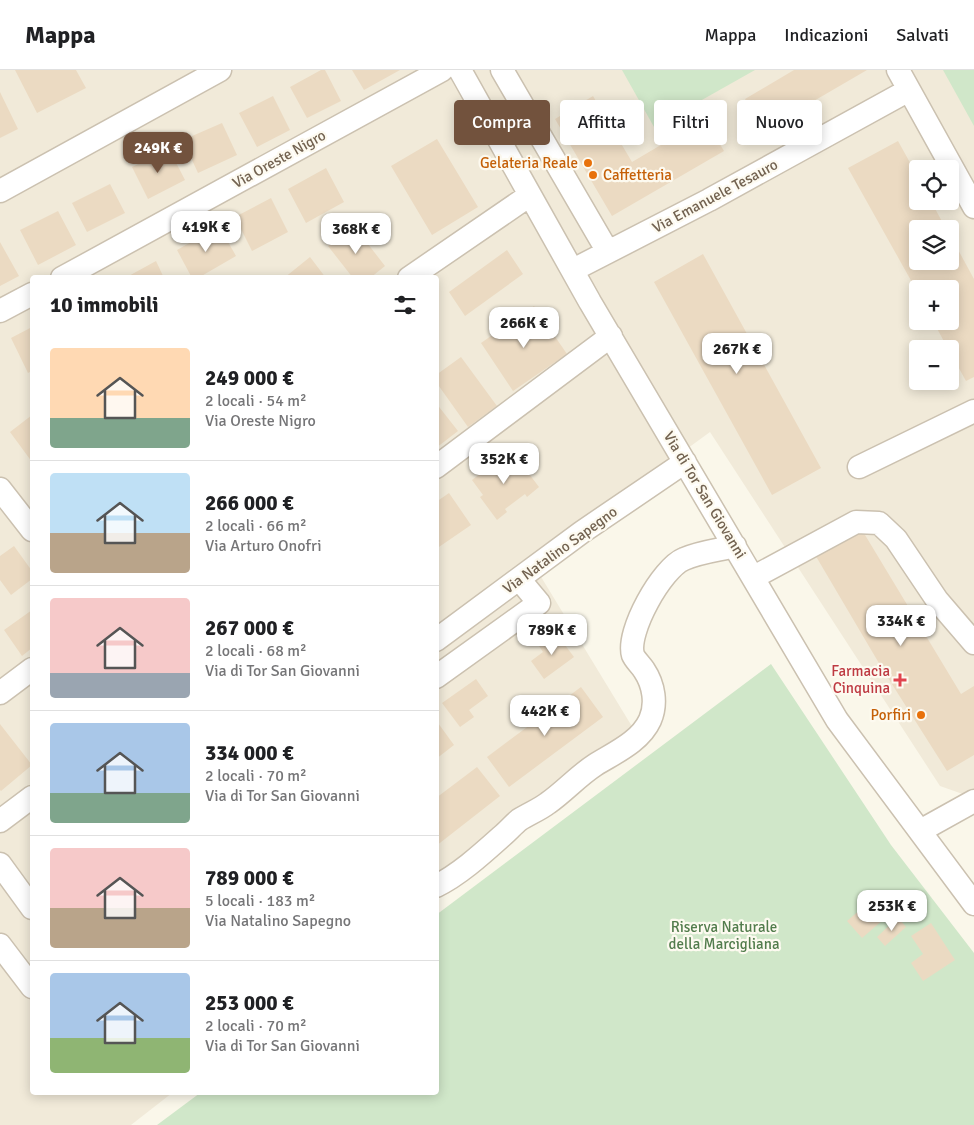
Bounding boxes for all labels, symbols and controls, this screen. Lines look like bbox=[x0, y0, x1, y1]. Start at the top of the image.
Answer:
text: Mappa bbox=[25, 20, 95, 50]
text: Mappa bbox=[704, 24, 756, 46]
text: Indicazioni bbox=[784, 24, 868, 46]
text: Salvati bbox=[896, 24, 949, 46]
chip: Compra bbox=[454, 100, 550, 145]
chip: Affitta bbox=[560, 100, 644, 145]
chip: Filtri bbox=[654, 100, 727, 145]
chip: Nuovo bbox=[737, 100, 822, 145]
street label: Via Oreste Nigro bbox=[229, 126, 329, 192]
pin: 249K € bbox=[117, 132, 199, 174]
text: 249K € bbox=[134, 138, 182, 158]
place label: Gelateria Reale bbox=[480, 154, 578, 172]
street label: Via Emanuele Tesauro bbox=[649, 155, 781, 237]
marker: Gelateria Reale bbox=[582, 157, 594, 169]
map controls bbox=[909, 160, 959, 390]
button: locate bbox=[909, 160, 959, 210]
place label: Caffetteria bbox=[603, 166, 672, 184]
marker: Caffetteria bbox=[587, 169, 599, 181]
pin: 419K € bbox=[165, 210, 247, 253]
pin: 368K € bbox=[315, 212, 397, 255]
text: 419K € bbox=[182, 217, 230, 237]
text: 368K € bbox=[332, 219, 380, 239]
button: layers bbox=[909, 220, 959, 270]
button: + bbox=[909, 280, 959, 330]
icon: filters bbox=[391, 291, 419, 319]
text: 10 immobili bbox=[50, 292, 159, 318]
pin: 266K € bbox=[483, 306, 565, 349]
text: 266K € bbox=[500, 313, 548, 333]
pin: 267K € bbox=[696, 332, 778, 375]
text: 267K € bbox=[713, 339, 761, 359]
button: − bbox=[909, 340, 959, 390]
text: 249 000 € bbox=[205, 365, 294, 391]
icon: home bbox=[90, 368, 150, 428]
text: 2 locali · 54 m² bbox=[205, 391, 307, 411]
text: Via Oreste Nigro bbox=[205, 411, 316, 431]
street label: Via di Tor San Giovanni bbox=[660, 428, 750, 562]
pin: 352K € bbox=[463, 442, 545, 485]
text: 352K € bbox=[480, 449, 528, 469]
text: 266 000 € bbox=[205, 490, 294, 516]
icon: home bbox=[90, 493, 150, 553]
street label: Via Natalino Sapegno bbox=[499, 502, 621, 598]
text: 2 locali · 66 m² bbox=[205, 516, 307, 536]
text: Via Arturo Onofri bbox=[205, 536, 322, 556]
pin: 334K € bbox=[860, 604, 942, 647]
text: 334K € bbox=[877, 611, 925, 631]
pin: 789K € bbox=[511, 614, 593, 656]
text: 267 000 € bbox=[205, 615, 294, 641]
icon: home bbox=[90, 618, 150, 678]
text: 789K € bbox=[528, 620, 576, 640]
text: 2 locali · 68 m² bbox=[205, 641, 307, 661]
text: Via di Tor San Giovanni bbox=[205, 661, 360, 681]
place label: Farmacia Cinquina bbox=[831, 662, 890, 697]
marker: Farmacia Cinquina bbox=[894, 674, 906, 686]
pin: 442K € bbox=[504, 694, 586, 737]
text: 442K € bbox=[521, 701, 569, 721]
place label: Porfiri bbox=[871, 706, 911, 724]
marker: Porfiri bbox=[915, 709, 927, 721]
text: 334 000 € bbox=[205, 740, 294, 766]
icon: home bbox=[90, 743, 150, 803]
text: 2 locali · 70 m² bbox=[205, 766, 307, 786]
text: Via di Tor San Giovanni bbox=[205, 786, 360, 806]
text: 789 000 € bbox=[205, 865, 294, 891]
icon: home bbox=[90, 868, 150, 928]
pin: 253K € bbox=[851, 890, 933, 932]
text: 5 locali · 183 m² bbox=[205, 891, 315, 911]
text: 253K € bbox=[868, 896, 916, 916]
text: Via Natalino Sapegno bbox=[205, 911, 351, 931]
park label: Riserva Naturale della Marcigliana bbox=[669, 918, 779, 953]
text: 253 000 € bbox=[205, 990, 294, 1016]
icon: home bbox=[90, 993, 150, 1053]
text: 2 locali · 70 m² bbox=[205, 1016, 307, 1036]
text: Via di Tor San Giovanni bbox=[205, 1036, 360, 1056]

